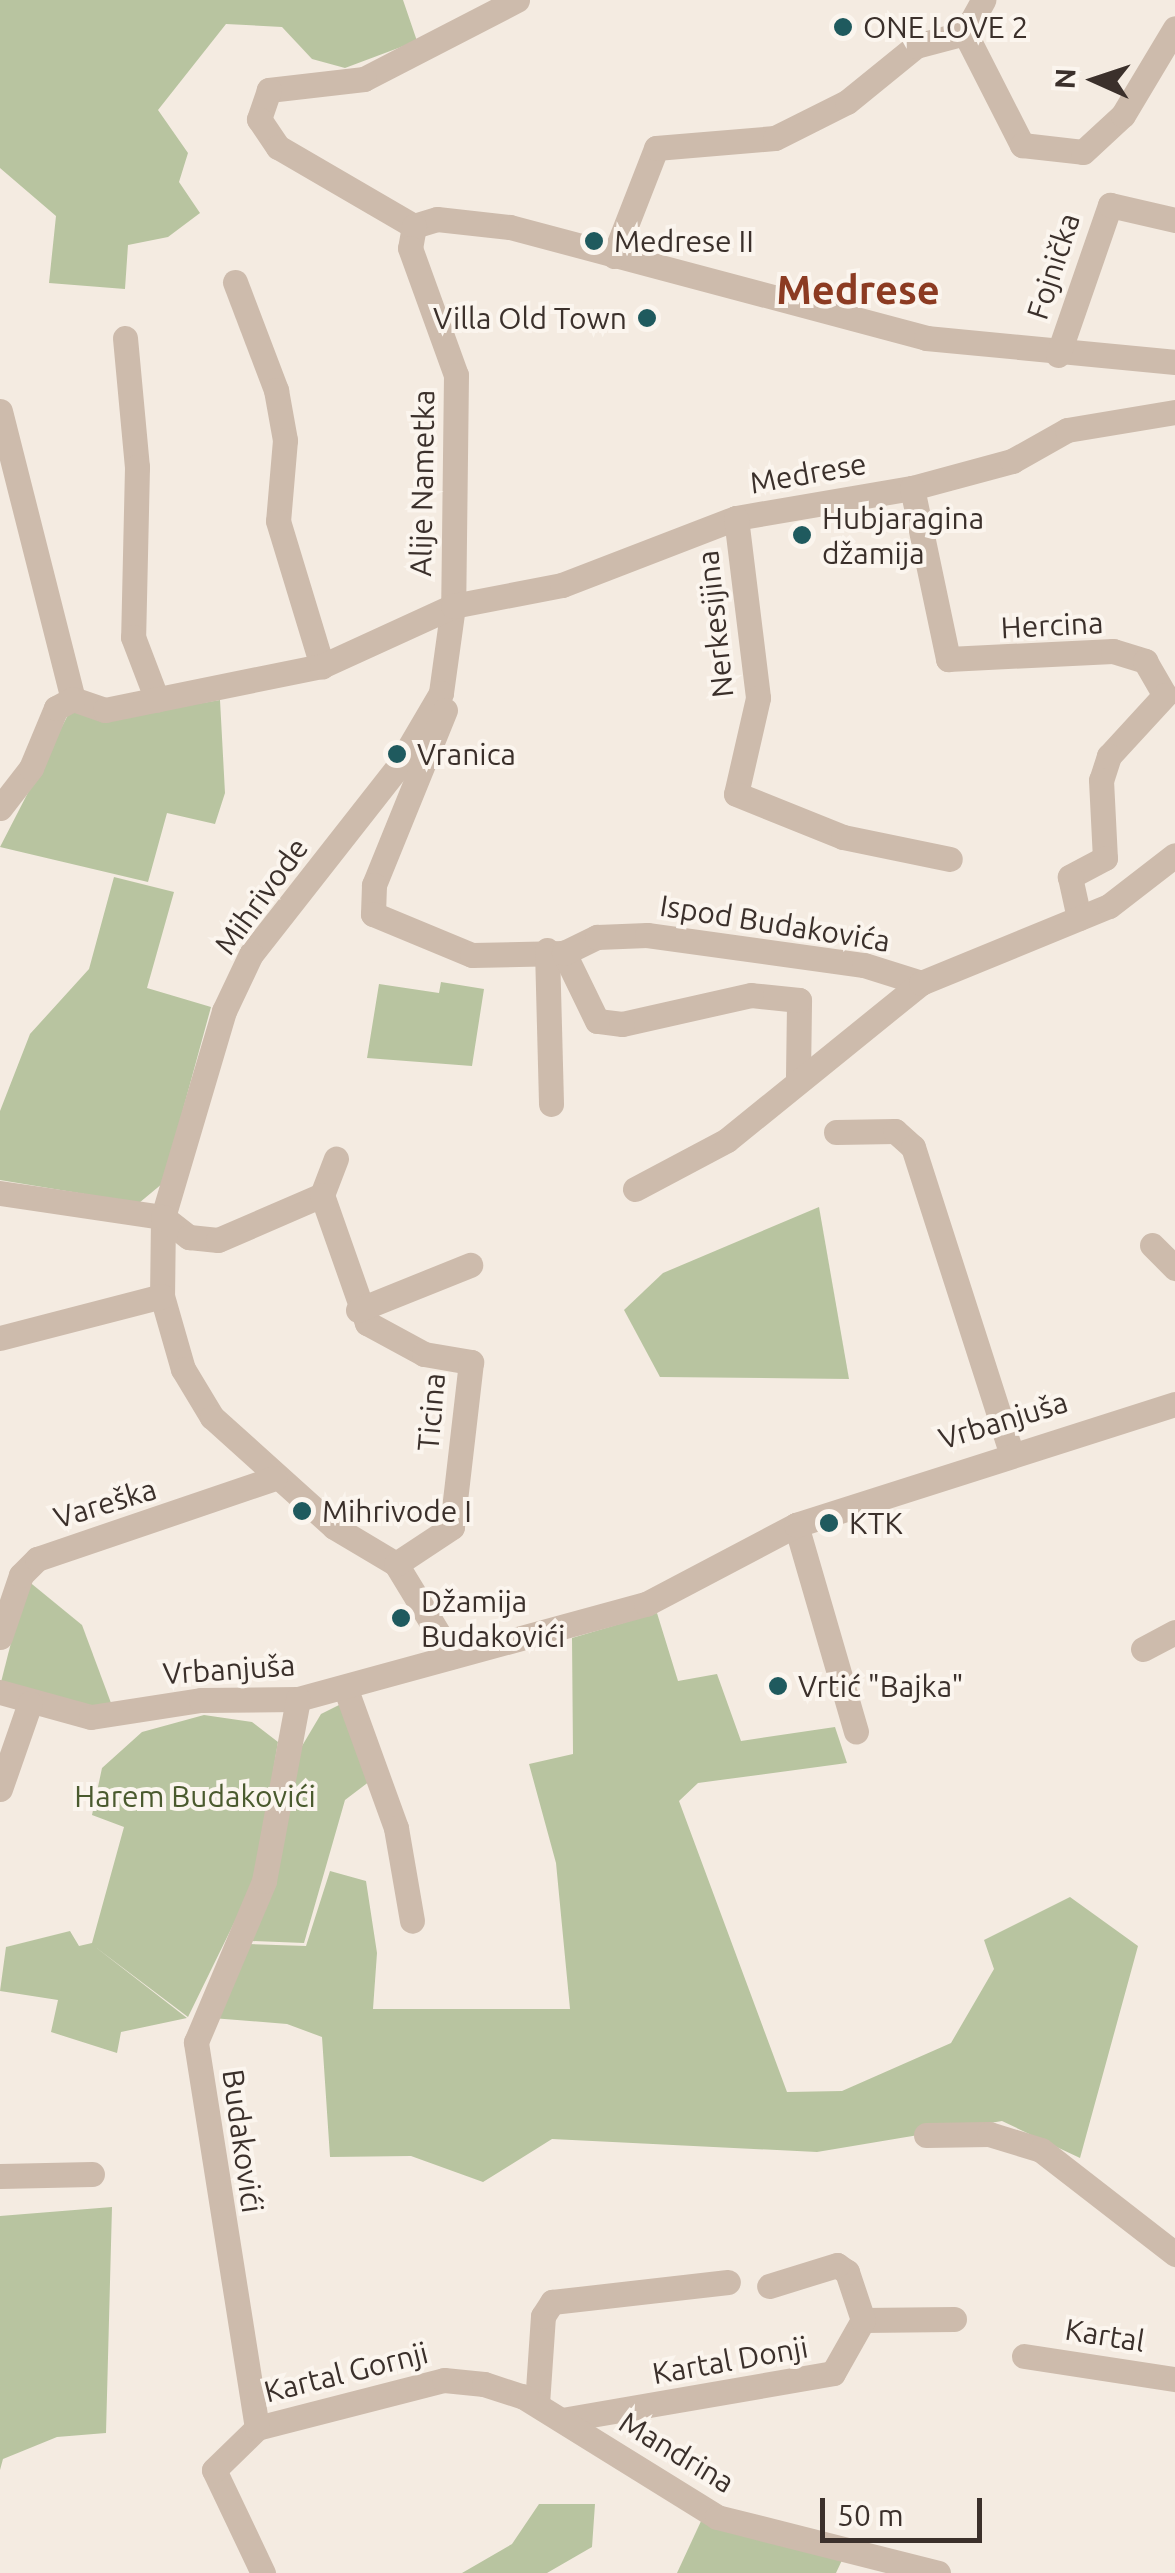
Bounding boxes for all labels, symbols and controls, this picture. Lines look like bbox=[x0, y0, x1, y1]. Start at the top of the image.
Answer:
place label: ONE LOVE 2 bbox=[863, 9, 1028, 45]
marker: ONE LOVE 2 bbox=[832, 16, 854, 38]
north arrow bbox=[1045, 30, 1145, 130]
text: N bbox=[1049, 67, 1081, 90]
street label: Fojnička bbox=[1019, 208, 1087, 324]
place label: Medrese II bbox=[614, 223, 754, 259]
marker: Medrese II bbox=[583, 230, 605, 252]
district label: Medrese bbox=[776, 266, 940, 314]
place label: Villa Old Town bbox=[433, 300, 627, 336]
marker: Villa Old Town bbox=[636, 307, 658, 329]
street label: Alije Nametka bbox=[402, 389, 442, 577]
street label: Medrese bbox=[747, 445, 869, 501]
place label: Hubjaragina džamija bbox=[822, 500, 984, 570]
marker: Hubjaragina džamija bbox=[791, 524, 813, 546]
street label: Nerkesijina bbox=[689, 549, 741, 699]
street label: Hercina bbox=[1000, 604, 1104, 646]
place label: Vranica bbox=[417, 736, 516, 772]
marker: Vranica bbox=[386, 743, 408, 765]
street label: Mihrivode bbox=[207, 831, 315, 961]
street label: Ispod Budakovića bbox=[657, 887, 893, 959]
street label: Ticina bbox=[410, 1371, 452, 1453]
street label: Vrbanjuša bbox=[934, 1383, 1072, 1457]
street label: Vareška bbox=[49, 1470, 161, 1536]
place label: Mihrivode I bbox=[322, 1493, 472, 1529]
marker: Mihrivode I bbox=[291, 1500, 313, 1522]
place label: KTK bbox=[849, 1505, 903, 1541]
marker: KTK bbox=[818, 1512, 840, 1534]
place label: Džamija Budakovići bbox=[421, 1583, 565, 1654]
marker: Džamija Budakovići bbox=[390, 1607, 412, 1629]
street label: Vrbanjuša bbox=[162, 1646, 296, 1692]
place label: Vrtić "Bajka" bbox=[798, 1668, 964, 1704]
marker: Vrtić "Bajka" bbox=[767, 1675, 789, 1697]
park label: Harem Budakovići bbox=[74, 1778, 316, 1814]
street label: Budakovići bbox=[215, 2067, 271, 2215]
street label: Kartal bbox=[1063, 2311, 1147, 2359]
street label: Kartal Donji bbox=[649, 2329, 811, 2391]
street label: Kartal Gornji bbox=[260, 2334, 432, 2410]
street label: Mandrina bbox=[613, 2404, 741, 2500]
scale bar bbox=[825, 2478, 988, 2540]
text: 50 m bbox=[837, 2498, 904, 2532]

